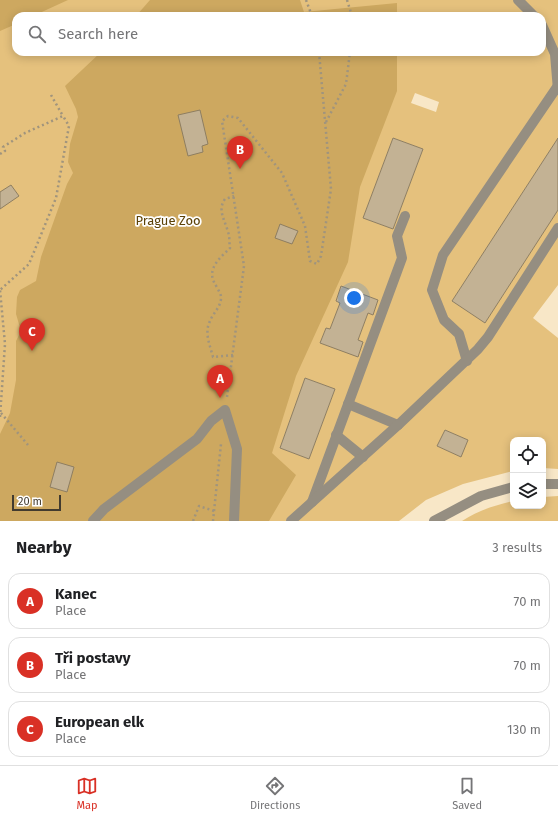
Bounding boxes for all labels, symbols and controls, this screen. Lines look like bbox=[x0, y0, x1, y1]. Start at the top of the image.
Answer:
search box bbox=[12, 12, 546, 56]
icon: search bbox=[26, 23, 48, 45]
text: Search here bbox=[58, 25, 138, 43]
pin: B bbox=[227, 136, 253, 169]
park label: Prague Zoo bbox=[135, 213, 201, 228]
your location bbox=[344, 288, 364, 308]
pin: C bbox=[19, 318, 45, 351]
pin: A bbox=[207, 365, 233, 398]
map controls bbox=[510, 437, 546, 509]
button: locate bbox=[510, 437, 546, 473]
button: layers bbox=[510, 473, 546, 509]
scale bar bbox=[12, 493, 61, 512]
text: 20 m bbox=[18, 495, 42, 508]
text: Nearby bbox=[16, 537, 71, 558]
text: 3 results bbox=[492, 540, 542, 555]
text: Kanec bbox=[55, 585, 97, 603]
text: A bbox=[26, 594, 34, 609]
text: 70 m bbox=[514, 594, 541, 609]
text: Place bbox=[55, 603, 86, 618]
text: Tři postavy bbox=[55, 649, 130, 667]
text: B bbox=[26, 658, 34, 673]
text: 70 m bbox=[514, 658, 541, 673]
text: Place bbox=[55, 667, 86, 682]
text: European elk bbox=[55, 713, 144, 731]
text: C bbox=[26, 722, 34, 737]
text: 130 m bbox=[507, 722, 541, 737]
text: Place bbox=[55, 731, 86, 746]
tab: Map bbox=[76, 775, 98, 812]
tab: Directions bbox=[250, 775, 300, 812]
tab: Saved bbox=[452, 775, 482, 812]

